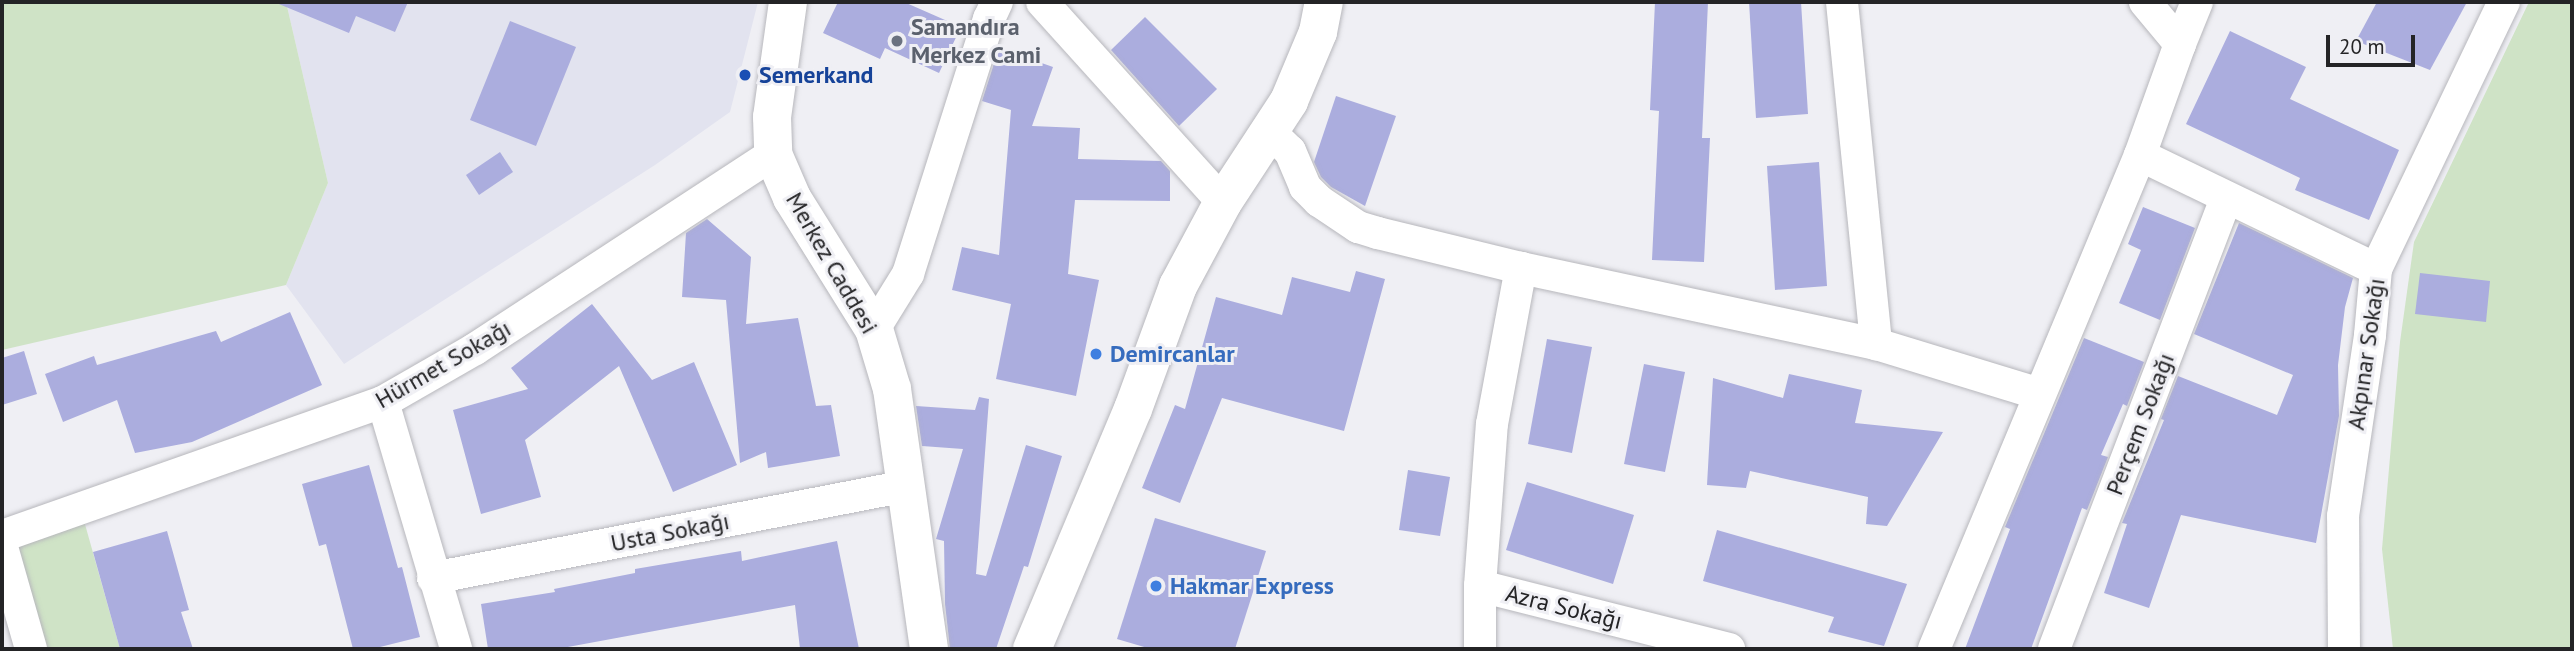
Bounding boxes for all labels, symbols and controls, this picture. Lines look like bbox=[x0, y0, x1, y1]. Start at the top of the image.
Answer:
place label: Samandıra Merkez Cami bbox=[911, 13, 1042, 69]
scale bar bbox=[2329, 21, 2418, 65]
marker: Samandıra Merkez Cami bbox=[889, 33, 905, 49]
text: 20 m bbox=[2339, 33, 2385, 60]
place label: Semerkand bbox=[759, 61, 874, 89]
marker: Semerkand bbox=[737, 67, 753, 83]
street label: Merkez Caddesi bbox=[780, 187, 884, 339]
street label: Akpınar Sokağı bbox=[2341, 276, 2391, 432]
street label: Hürmet Sokağı bbox=[370, 314, 516, 414]
place label: Demircanlar bbox=[1110, 340, 1235, 368]
marker: Demircanlar bbox=[1088, 346, 1104, 362]
street label: Perçem Sokağı bbox=[2100, 349, 2180, 499]
street label: Usta Sokağı bbox=[608, 506, 732, 558]
place label: Hakmar Express bbox=[1170, 572, 1334, 600]
marker: Hakmar Express bbox=[1148, 578, 1164, 594]
street label: Azra Sokağı bbox=[1503, 579, 1625, 635]

